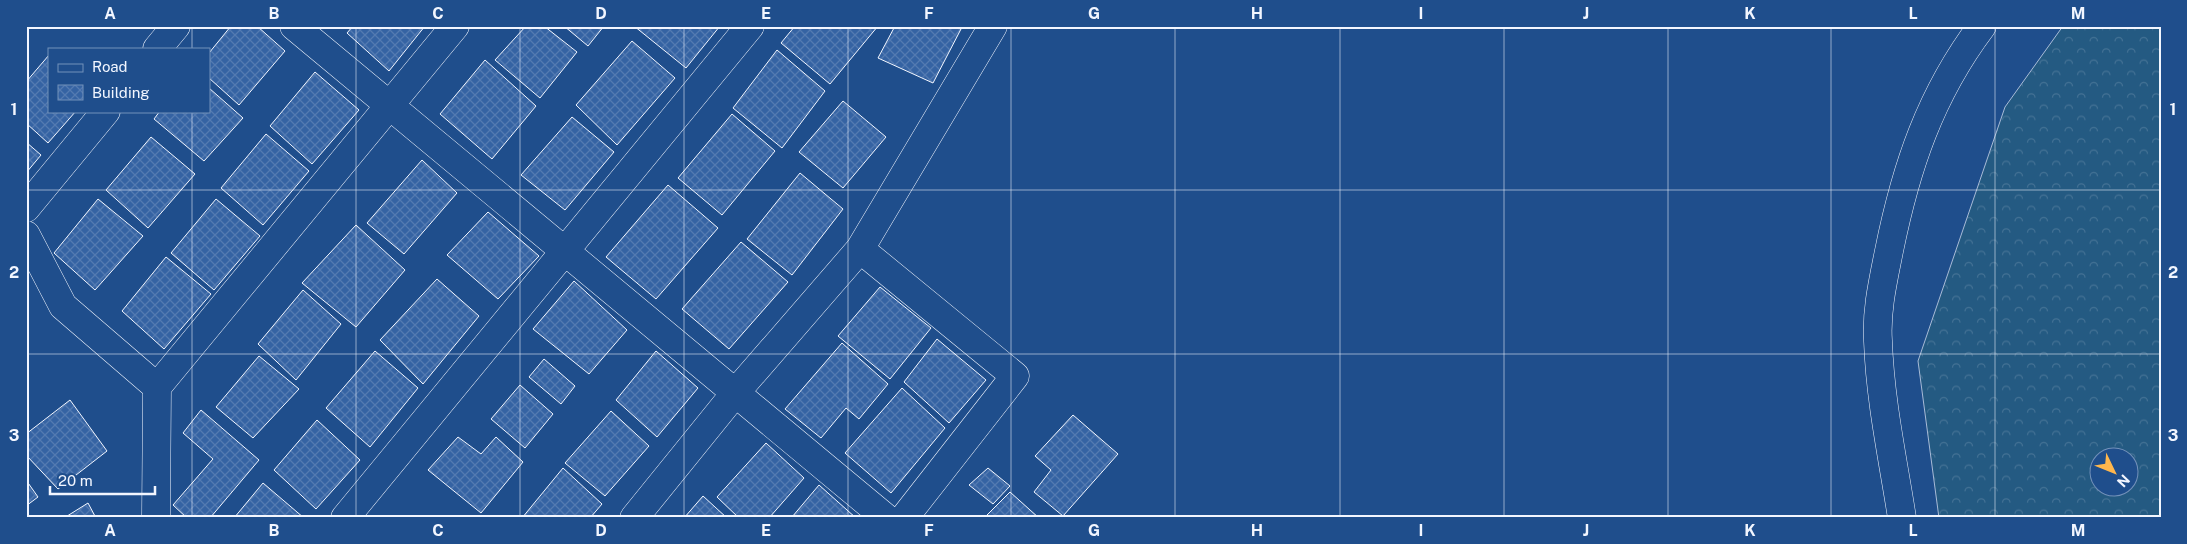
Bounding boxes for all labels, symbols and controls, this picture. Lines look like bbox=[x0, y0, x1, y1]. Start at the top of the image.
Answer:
text: A bbox=[104, 4, 116, 23]
text: B bbox=[269, 4, 280, 23]
text: C bbox=[432, 4, 444, 23]
text: D bbox=[595, 4, 607, 23]
text: E bbox=[761, 4, 771, 23]
text: F bbox=[924, 4, 934, 23]
text: G bbox=[1088, 4, 1100, 23]
text: H bbox=[1251, 4, 1263, 23]
text: I bbox=[1419, 4, 1423, 23]
text: J bbox=[1583, 4, 1589, 23]
text: K bbox=[1744, 4, 1756, 23]
text: L bbox=[1908, 4, 1918, 23]
text: M bbox=[2071, 4, 2085, 23]
legend bbox=[48, 48, 210, 112]
text: Road bbox=[92, 58, 128, 75]
text: Building bbox=[92, 84, 150, 101]
text: 1 bbox=[11, 100, 17, 119]
text: 1 bbox=[2170, 100, 2176, 119]
text: 2 bbox=[9, 263, 19, 282]
text: 2 bbox=[2168, 263, 2178, 282]
text: 3 bbox=[9, 426, 19, 445]
text: 3 bbox=[2168, 426, 2178, 445]
north arrow bbox=[2090, 446, 2140, 496]
scale bar bbox=[50, 464, 155, 496]
text: N bbox=[2114, 471, 2133, 490]
text: 20 m bbox=[58, 472, 93, 489]
text: A bbox=[104, 521, 116, 540]
text: B bbox=[269, 521, 280, 540]
text: C bbox=[432, 521, 444, 540]
text: D bbox=[595, 521, 607, 540]
text: E bbox=[761, 521, 771, 540]
text: F bbox=[924, 521, 934, 540]
text: G bbox=[1088, 521, 1100, 540]
text: H bbox=[1251, 521, 1263, 540]
text: I bbox=[1419, 521, 1423, 540]
text: J bbox=[1583, 521, 1589, 540]
text: K bbox=[1744, 521, 1756, 540]
text: L bbox=[1908, 521, 1918, 540]
text: M bbox=[2071, 521, 2085, 540]

